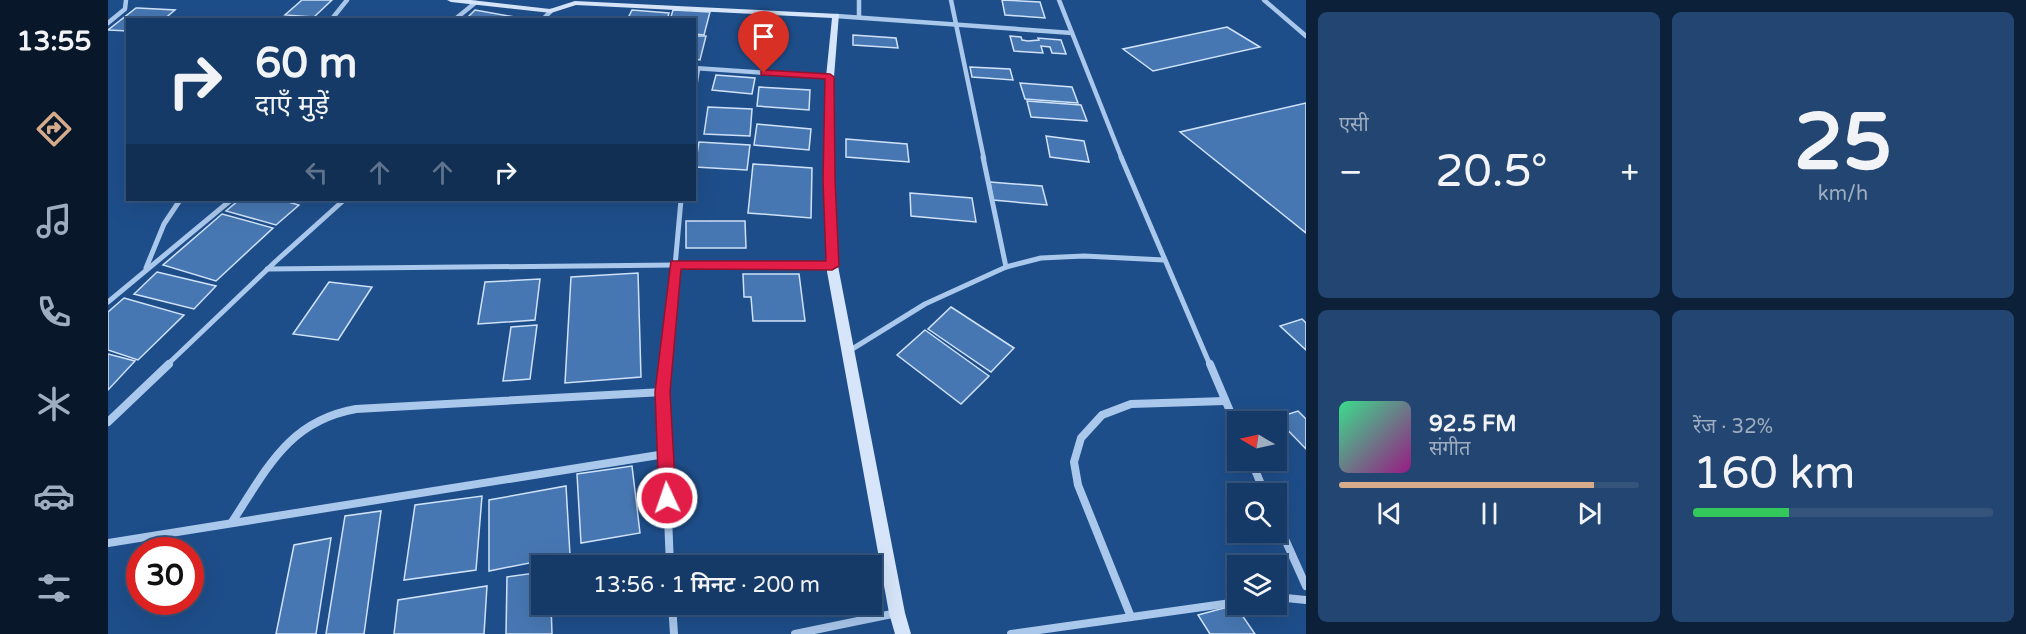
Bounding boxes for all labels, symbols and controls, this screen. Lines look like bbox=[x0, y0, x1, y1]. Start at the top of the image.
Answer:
pin bbox=[738, 11, 789, 73]
icon: arrive bbox=[747, 20, 780, 53]
text: 13:55 bbox=[17, 25, 91, 58]
text: 60 m bbox=[255, 38, 357, 89]
icon: right bbox=[156, 42, 234, 120]
text: दाएँ मुड़ें bbox=[255, 89, 329, 122]
text: 25 bbox=[1794, 96, 1892, 190]
icon: directions bbox=[33, 108, 75, 150]
text: एसी bbox=[1339, 113, 1369, 137]
text: 20.5° bbox=[1435, 145, 1548, 199]
text: − bbox=[1339, 153, 1363, 192]
text: + bbox=[1620, 153, 1639, 192]
icon: left bbox=[300, 156, 333, 189]
icon: ahead bbox=[363, 156, 396, 189]
icon: ahead bbox=[426, 156, 459, 189]
icon: right bbox=[489, 156, 522, 189]
text: km/h bbox=[1818, 182, 1868, 206]
icon: music bbox=[33, 200, 75, 242]
icon: phone bbox=[33, 291, 75, 333]
icon: climate bbox=[33, 383, 75, 425]
north arrow bbox=[1227, 411, 1287, 471]
map controls bbox=[1227, 411, 1287, 615]
text: 92.5 FM bbox=[1429, 411, 1517, 437]
text: रेंज · 32% bbox=[1693, 415, 1773, 439]
text: संगीत bbox=[1429, 437, 1470, 461]
text: 160 km bbox=[1693, 447, 1855, 501]
position arrow bbox=[635, 466, 699, 530]
icon: car bbox=[33, 475, 75, 517]
button: search bbox=[1227, 483, 1287, 543]
icon: previous bbox=[1373, 497, 1406, 530]
icon: pause bbox=[1473, 497, 1506, 530]
icon: next bbox=[1573, 497, 1606, 530]
speed limit sign: 30 bbox=[126, 537, 204, 615]
button: layers bbox=[1227, 555, 1287, 615]
icon: filters bbox=[33, 567, 75, 609]
text: 13:56 · 1 मिनट · 200 m bbox=[593, 572, 820, 598]

